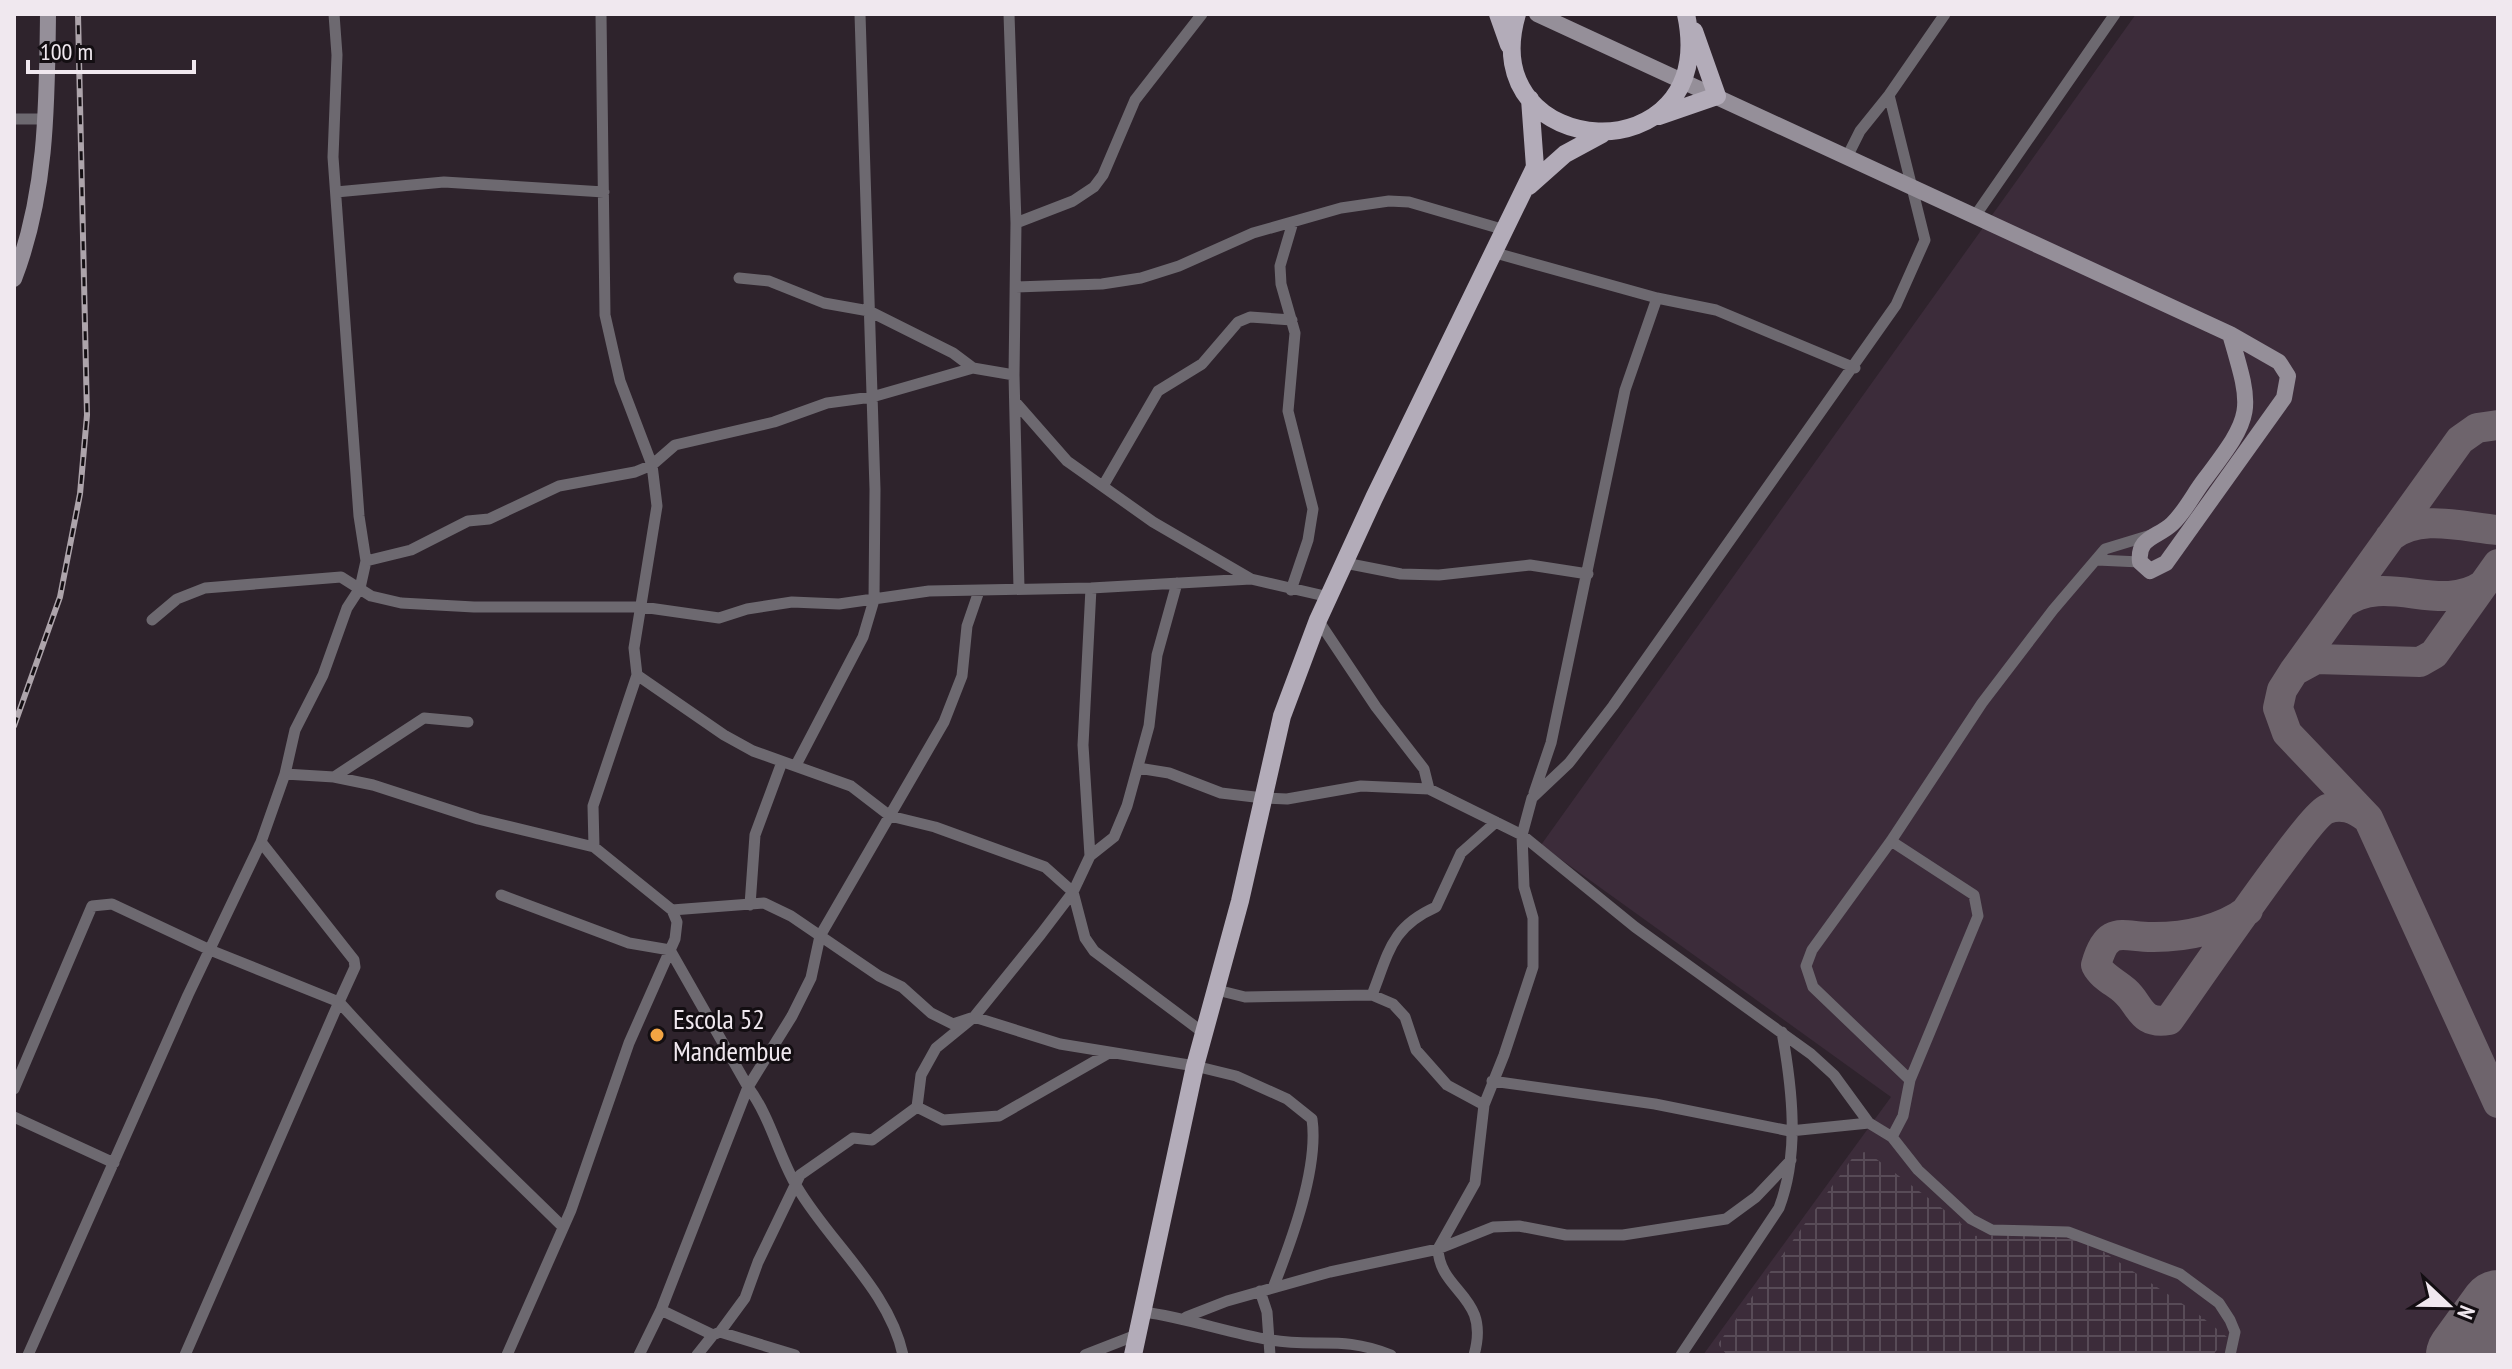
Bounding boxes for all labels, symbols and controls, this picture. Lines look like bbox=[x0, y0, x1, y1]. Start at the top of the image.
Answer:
scale bar bbox=[28, 24, 194, 74]
text: 100 m bbox=[40, 36, 93, 67]
place label: Escola 52 Mandembue bbox=[673, 1000, 792, 1069]
marker: Escola 52 Mandembue bbox=[648, 1026, 666, 1044]
north arrow bbox=[2408, 1265, 2488, 1345]
text: N bbox=[2451, 1302, 2482, 1323]

